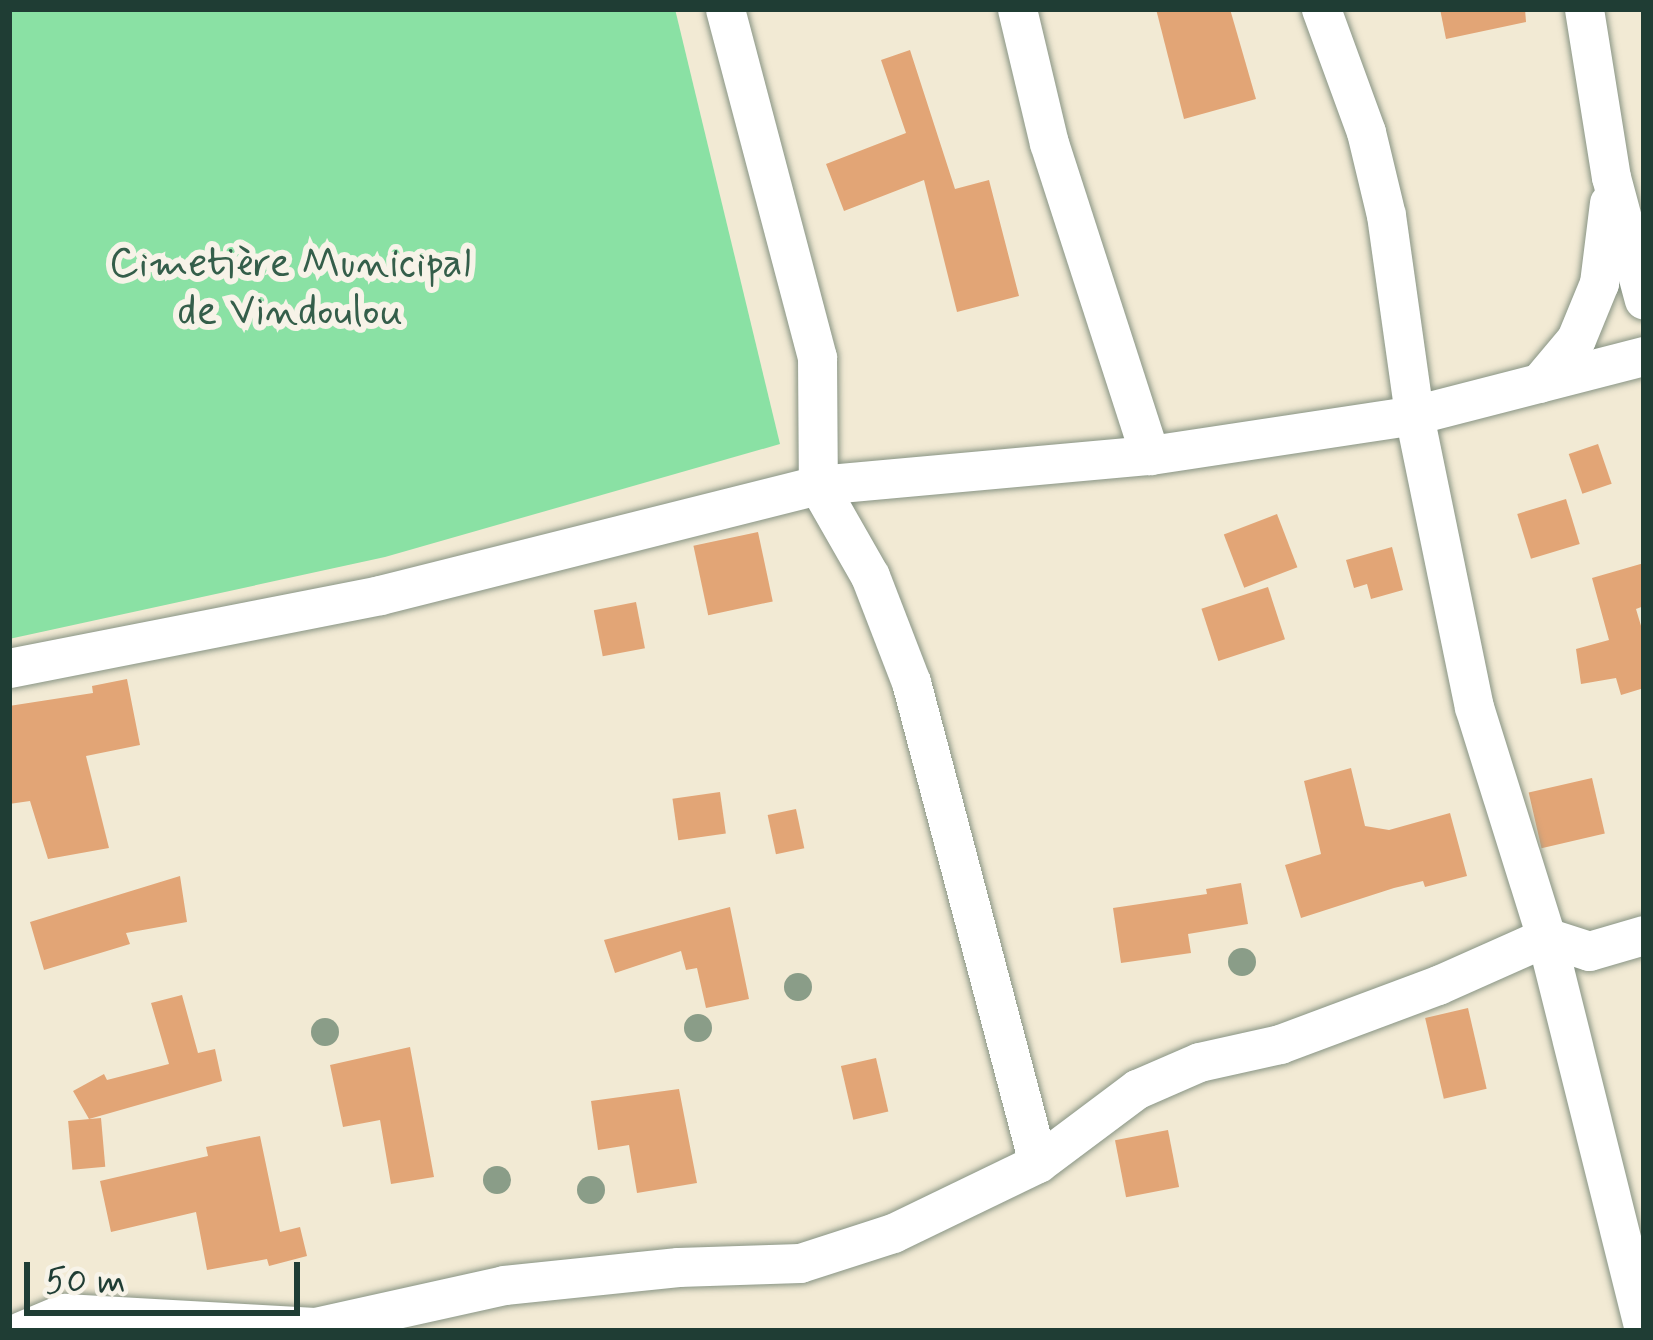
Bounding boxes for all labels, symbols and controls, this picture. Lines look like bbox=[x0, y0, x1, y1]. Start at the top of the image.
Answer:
park label: Cimetière Municipal de Vindoulou bbox=[111, 240, 469, 338]
scale bar bbox=[30, 1238, 306, 1312]
text: 50 m bbox=[45, 1259, 126, 1306]

